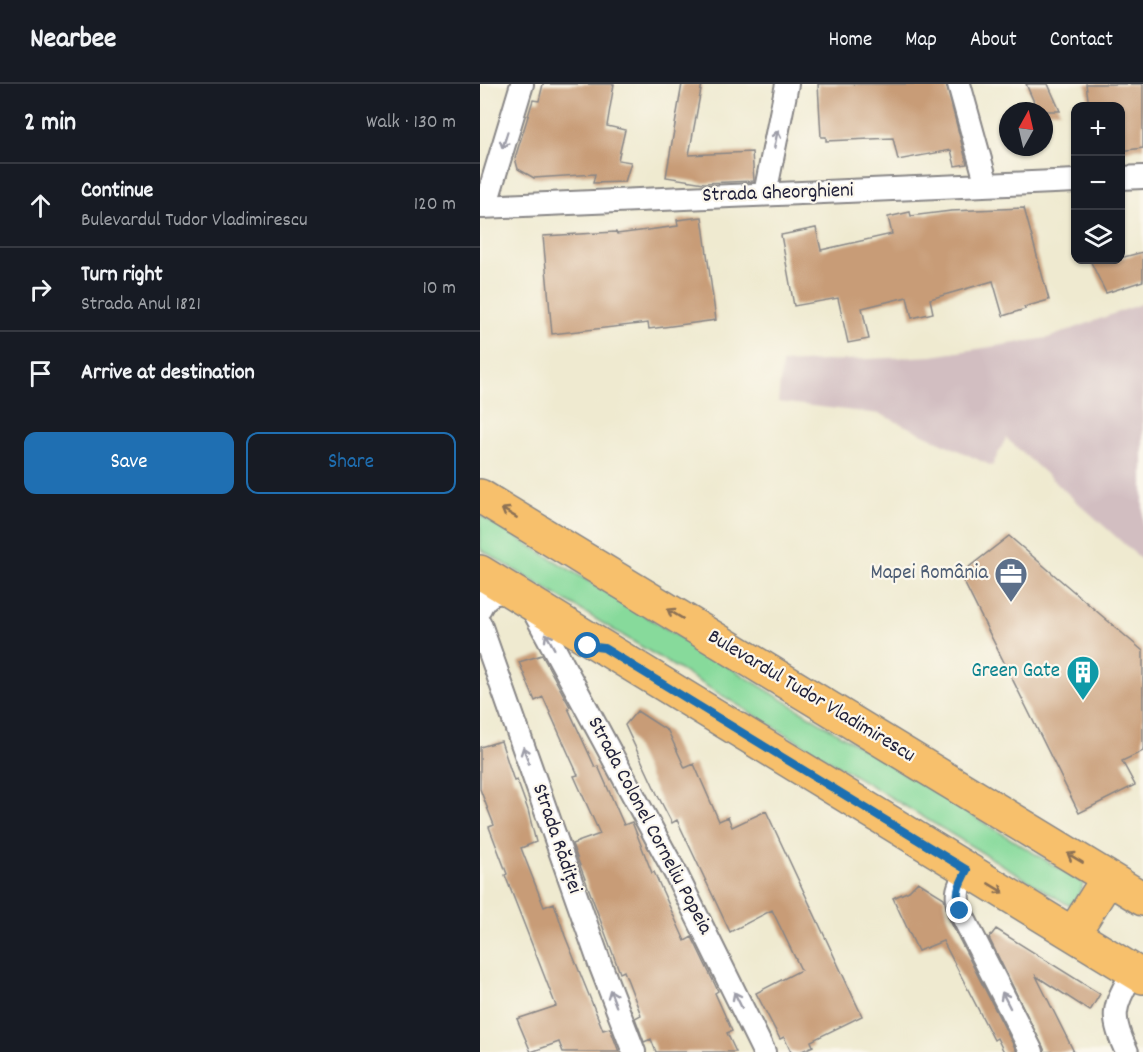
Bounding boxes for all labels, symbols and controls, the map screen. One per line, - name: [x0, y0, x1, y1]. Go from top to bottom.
- text: Nearbee: [30, 21, 116, 61]
- text: Home: [828, 26, 872, 56]
- text: Map: [905, 26, 937, 56]
- text: About: [970, 26, 1017, 56]
- text: Contact: [1050, 26, 1113, 56]
- north arrow: [999, 102, 1053, 156]
- map controls: [1071, 102, 1125, 264]
- button: +: [1071, 102, 1125, 156]
- text: 2 min: [24, 105, 76, 142]
- text: Walk · 130 m: [366, 109, 456, 137]
- one-way arrow: [499, 130, 510, 149]
- one-way arrow: [771, 130, 782, 149]
- button: −: [1071, 156, 1125, 210]
- text: Continue: [81, 176, 153, 207]
- street label: Strada Gheorghieni: [702, 176, 854, 212]
- icon: ahead: [24, 189, 57, 222]
- text: 120 m: [414, 191, 456, 219]
- text: Bulevardul Tudor Vladimirescu: [81, 207, 308, 235]
- button: layers: [1071, 210, 1125, 264]
- text: Turn right: [81, 260, 163, 291]
- icon: right: [24, 273, 57, 306]
- text: 10 m: [422, 275, 456, 303]
- text: Strada Anul 1821: [81, 291, 201, 319]
- icon: arrive: [24, 357, 57, 390]
- text: Arrive at destination: [81, 358, 255, 389]
- button: Save: [24, 432, 234, 494]
- button: Share: [246, 432, 456, 494]
- one-way arrow: [501, 507, 518, 519]
- office icon: Mapei România: [993, 556, 1029, 603]
- place label: Mapei România: [870, 559, 989, 589]
- one-way arrow: [667, 608, 684, 620]
- street label: Bulevardul Tudor Vladimirescu: [701, 623, 921, 771]
- one-way arrow: [544, 632, 555, 650]
- route start: [574, 632, 600, 658]
- building icon: Green Gate: [1065, 654, 1101, 701]
- place label: Green Gate: [971, 657, 1060, 687]
- street label: Strada Colonel Corneliu Popeia: [579, 712, 720, 941]
- one-way arrow: [519, 746, 530, 765]
- street label: Strada Rădiței: [523, 780, 589, 898]
- one-way arrow: [1067, 851, 1084, 863]
- one-way arrow: [987, 882, 1004, 894]
- route end: [946, 897, 972, 923]
- one-way arrow: [607, 989, 618, 1007]
- one-way arrow: [732, 991, 743, 1009]
- one-way arrow: [999, 991, 1011, 1009]

